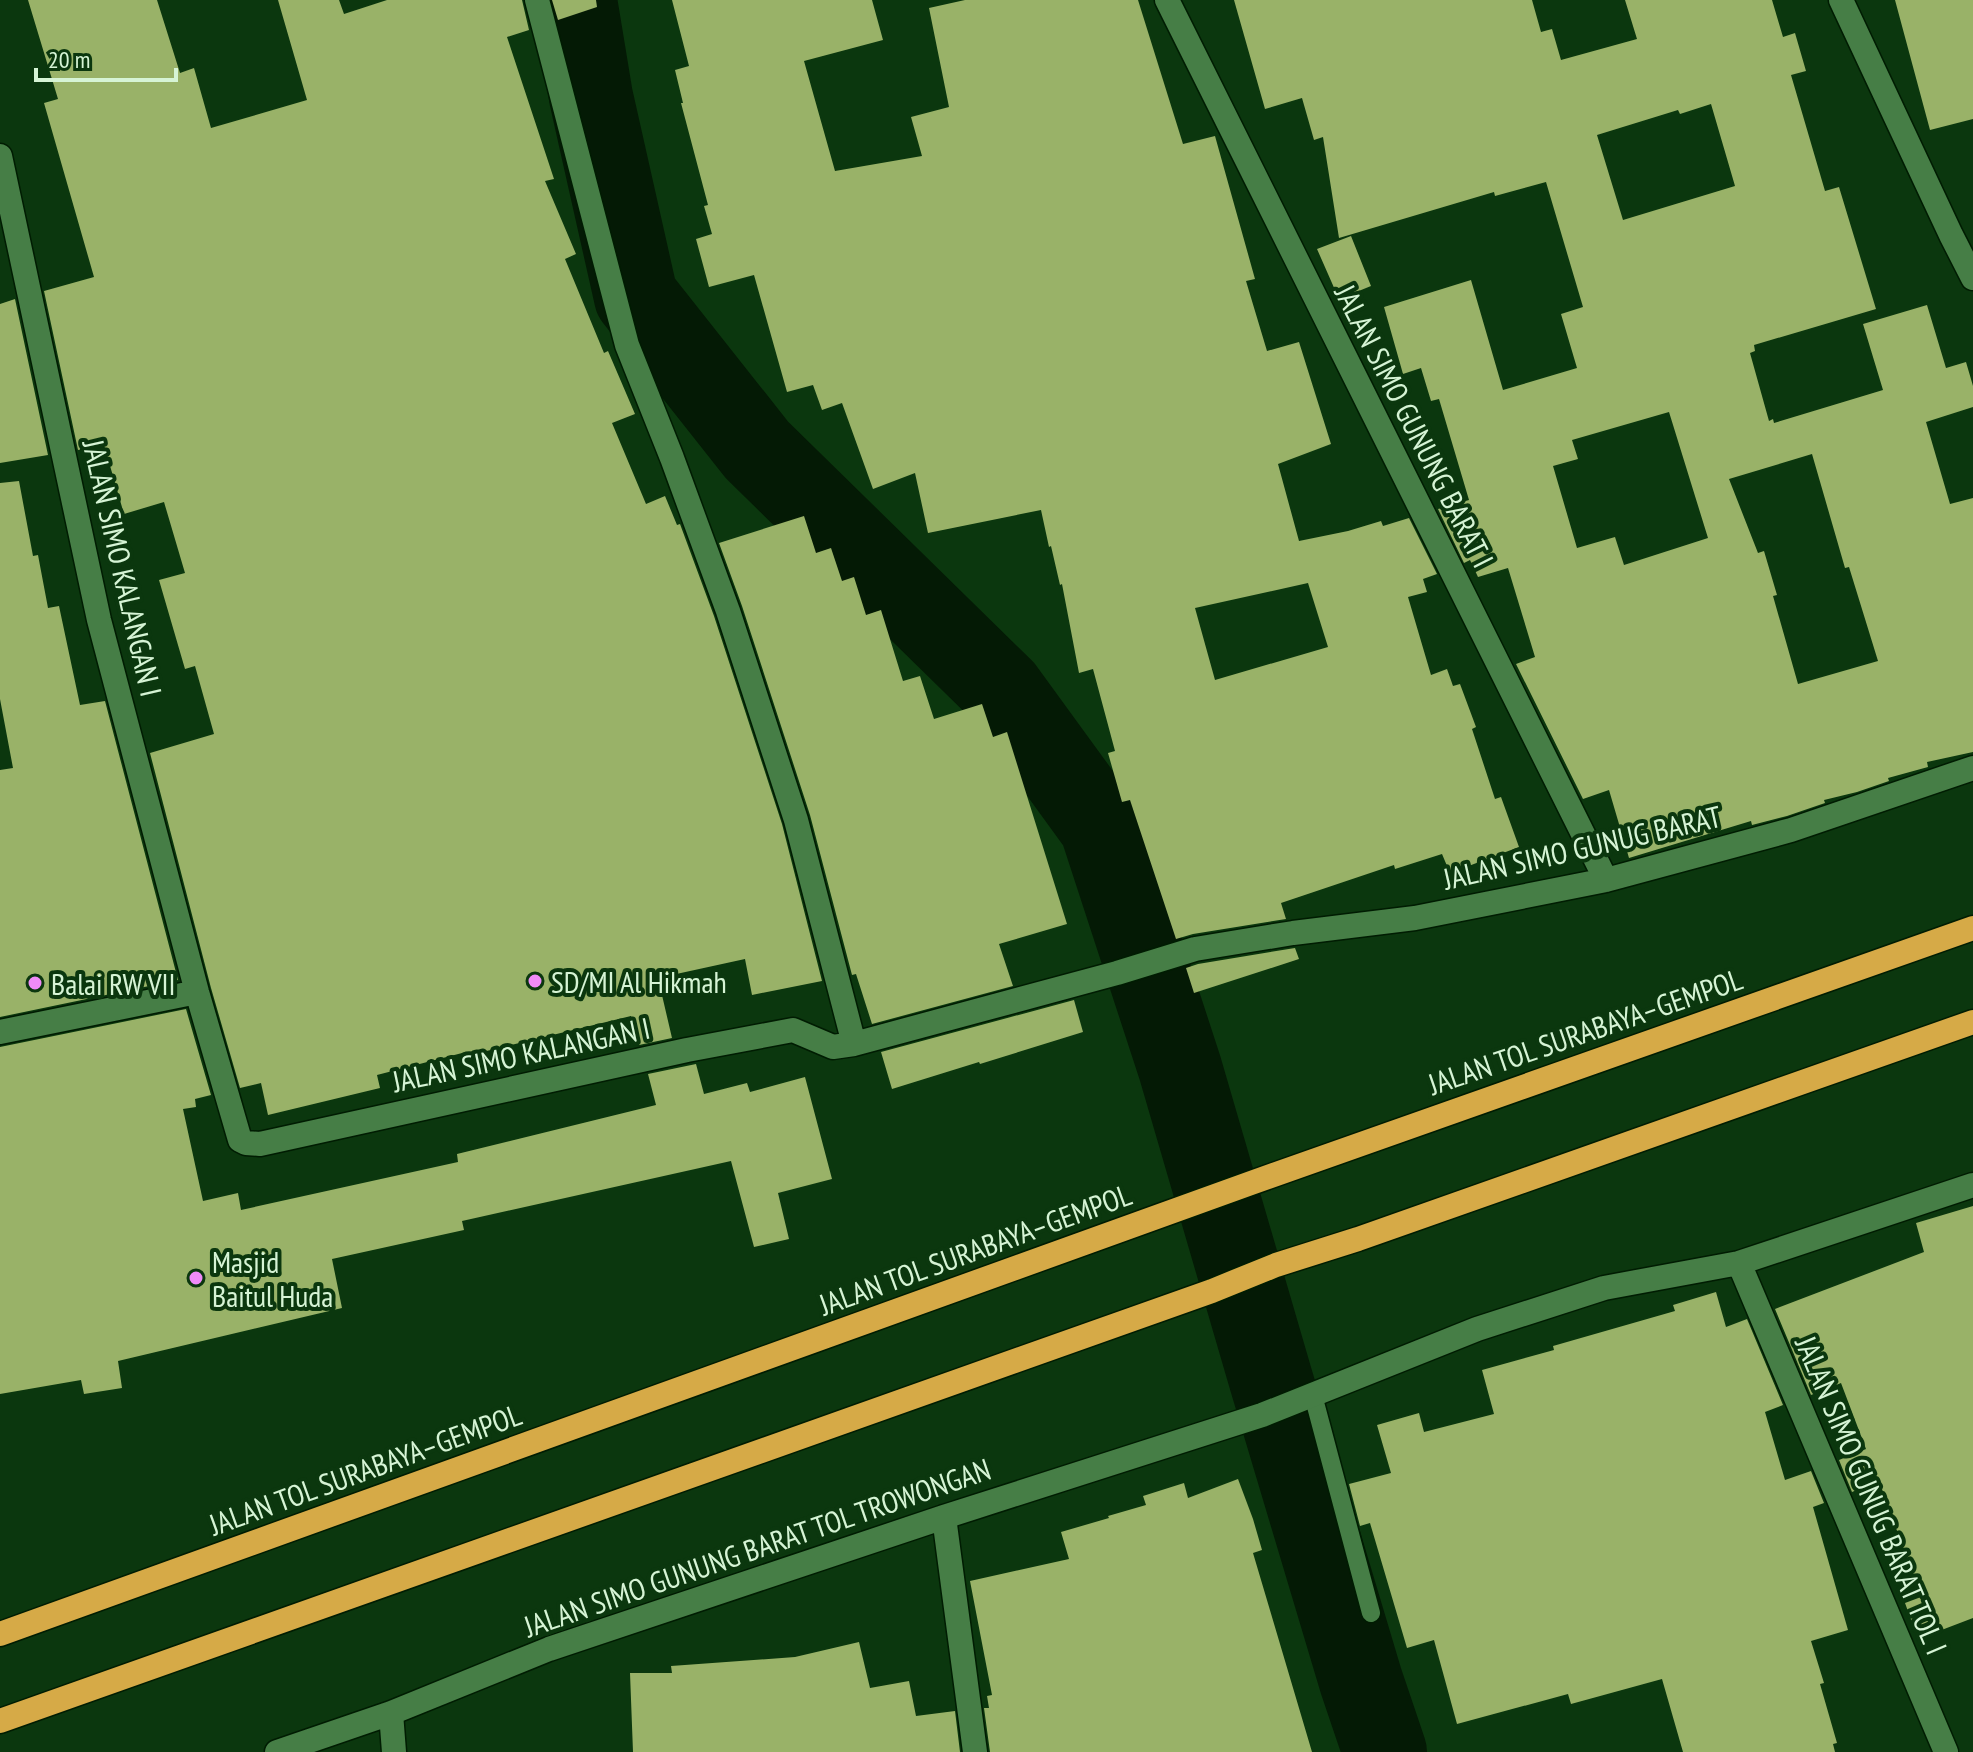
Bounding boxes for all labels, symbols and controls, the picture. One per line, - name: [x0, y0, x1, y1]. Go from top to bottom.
- scale bar: [36, 32, 176, 82]
- text: 20 m: [48, 44, 90, 75]
- street label: JALAN SIMO GUNUNG BARAT I: [1326, 277, 1503, 574]
- street label: JALAN SIMO KALANGAN I: [74, 435, 171, 700]
- street label: JALAN SIMO GUNUG BARAT: [1438, 796, 1725, 898]
- street label: JALAN TOL SURABAYA–GEMPOL: [1422, 959, 1748, 1103]
- place label: SD/MI Al Hikmah: [551, 962, 727, 1001]
- place label: Balai RW VII: [51, 964, 176, 1003]
- marker: SD/MI Al Hikmah: [526, 972, 544, 990]
- marker: Balai RW VII: [26, 974, 44, 992]
- street label: JALAN SIMO KALANGAN I: [388, 1008, 653, 1101]
- street label: JALAN TOL SURABAYA–GEMPOL: [813, 1174, 1137, 1324]
- place label: Masjid Baitul Huda: [212, 1242, 333, 1315]
- marker: Masjid Baitul Huda: [187, 1269, 205, 1287]
- street label: JALAN SIMO GUNUG BARAT TOL I: [1787, 1329, 1957, 1660]
- street label: JALAN TOL SURABAYA–GEMPOL: [203, 1394, 527, 1544]
- street label: JALAN SIMO GUNUNG BARAT TOL TROWONGAN: [518, 1449, 995, 1646]

